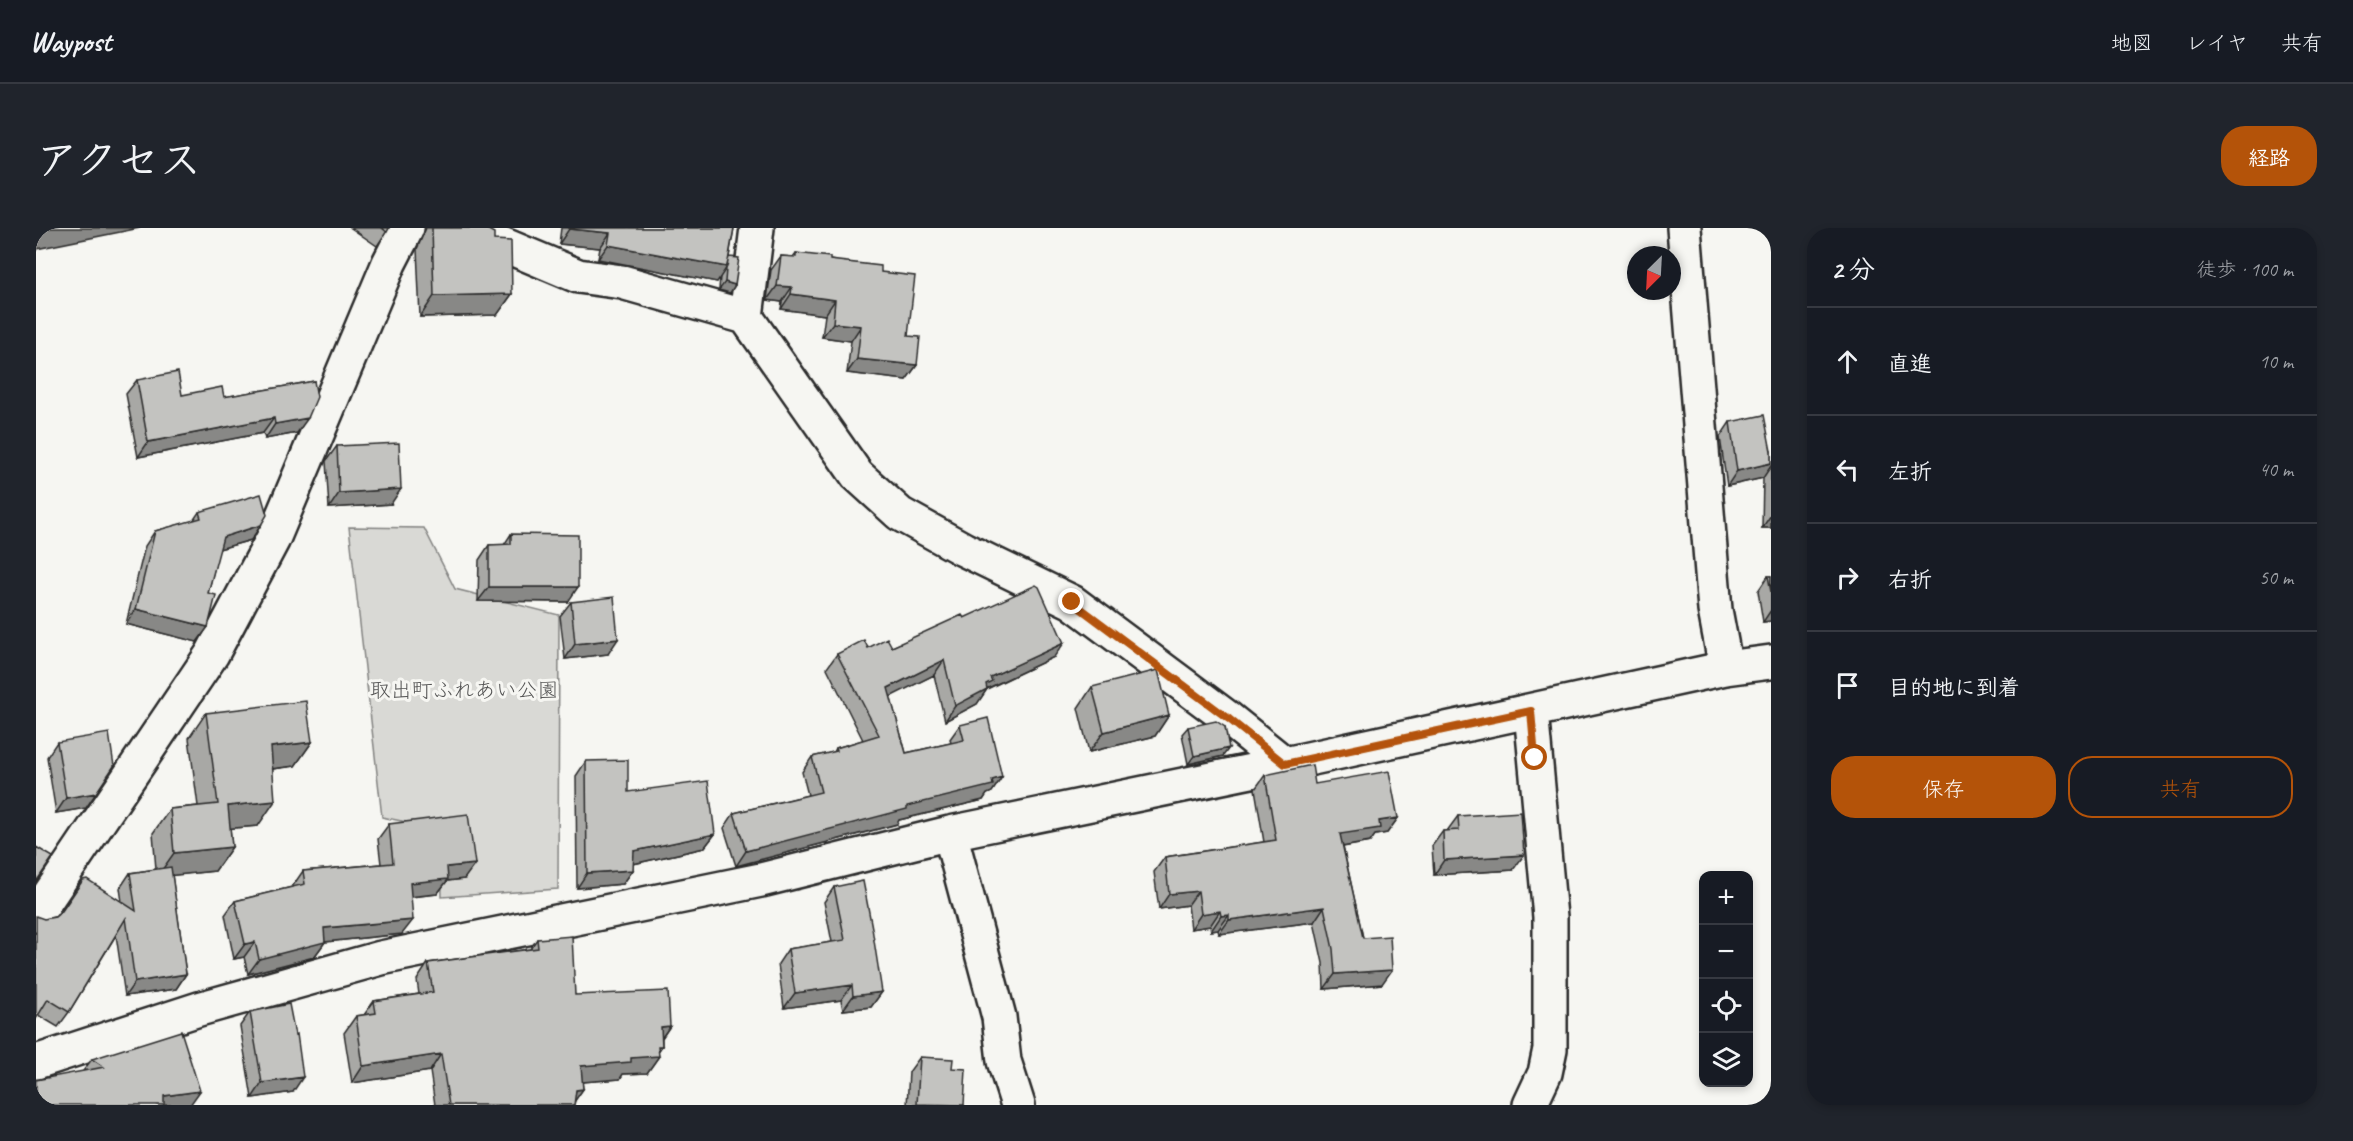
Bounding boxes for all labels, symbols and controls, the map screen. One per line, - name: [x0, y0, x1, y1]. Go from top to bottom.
- text: Waypost: [30, 24, 111, 59]
- text: 地図: [2111, 30, 2153, 56]
- text: レイヤ: [2186, 30, 2248, 56]
- text: 共有: [2281, 30, 2323, 56]
- button: 経路: [2221, 126, 2317, 186]
- text: アクセス: [36, 134, 201, 187]
- north arrow: [1627, 246, 1681, 300]
- text: 2 分: [1831, 253, 1875, 286]
- text: 徒歩 · 100 m: [2197, 257, 2293, 282]
- icon: ahead: [1831, 345, 1864, 378]
- text: 10 m: [2259, 349, 2293, 374]
- text: 直進: [1888, 350, 1932, 378]
- icon: left: [1831, 453, 1864, 486]
- text: 40 m: [2259, 457, 2293, 482]
- text: 左折: [1888, 458, 1932, 486]
- icon: right: [1831, 561, 1864, 594]
- text: 50 m: [2259, 565, 2293, 590]
- text: 右折: [1888, 566, 1932, 594]
- route end: [1058, 588, 1084, 614]
- icon: arrive: [1831, 669, 1864, 702]
- text: 目的地に到着: [1888, 674, 2020, 702]
- park label: 取出町ふれあい公園: [370, 677, 559, 703]
- route start: [1521, 744, 1547, 770]
- button: 保存: [1831, 756, 2056, 818]
- button: 共有: [2068, 756, 2293, 818]
- map controls: [1699, 871, 1753, 1087]
- button: +: [1699, 871, 1753, 925]
- button: −: [1699, 925, 1753, 979]
- button: locate: [1699, 979, 1753, 1033]
- button: layers: [1699, 1033, 1753, 1087]

